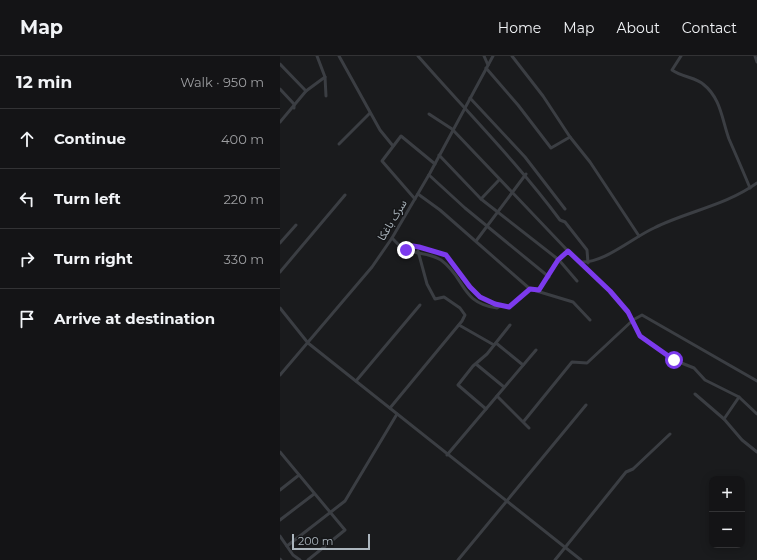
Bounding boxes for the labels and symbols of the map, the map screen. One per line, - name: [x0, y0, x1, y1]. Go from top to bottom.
- street label: سرک باغکا: [374, 197, 410, 243]
- route end: [397, 241, 415, 259]
- route start: [665, 351, 683, 369]
- scale bar: [292, 532, 370, 551]

